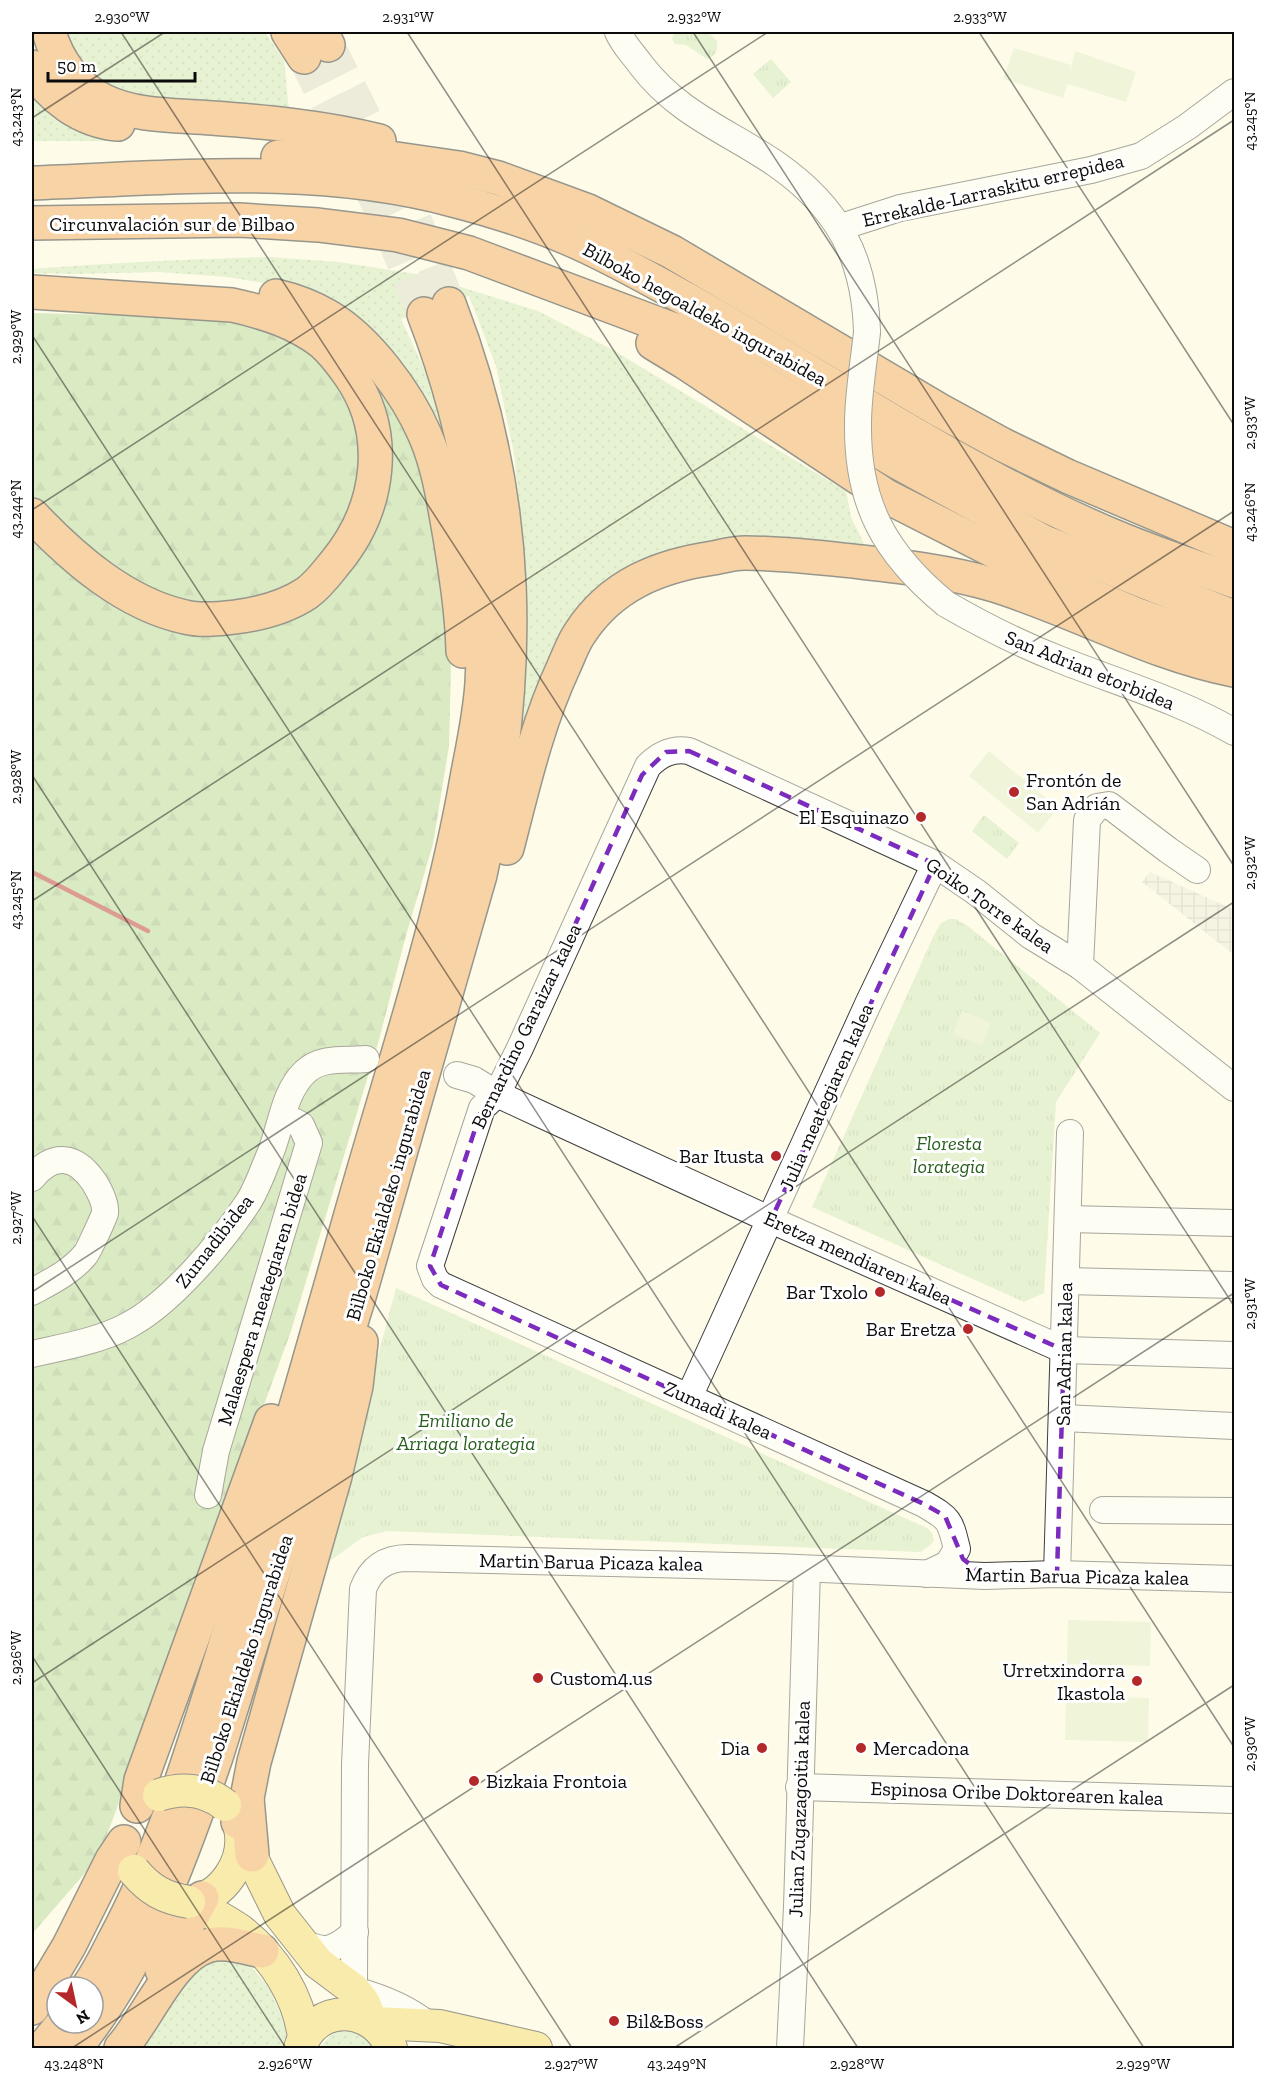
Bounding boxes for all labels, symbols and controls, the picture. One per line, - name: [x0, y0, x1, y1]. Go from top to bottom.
- text: 2.930°W: [95, 8, 149, 26]
- text: 2.931°W: [382, 8, 434, 26]
- text: 2.932°W: [667, 8, 721, 26]
- text: 2.933°W: [953, 8, 1007, 26]
- scale bar: [48, 45, 195, 83]
- text: 50 m: [57, 55, 97, 77]
- text: 43.243°N: [7, 88, 25, 146]
- text: 43.245°N: [1241, 91, 1259, 151]
- street label: Errekalde-Larraskitu errepidea: [860, 148, 1126, 232]
- street label: Circunvalación sur de Bilbao: [49, 212, 295, 236]
- street label: Bilboko hegoaldeko ingurabidea: [579, 237, 831, 391]
- text: 2.929°W: [7, 310, 25, 364]
- text: 2.933°W: [1241, 396, 1259, 450]
- text: 43.244°N: [7, 479, 25, 539]
- text: 43.246°N: [1241, 482, 1259, 542]
- street label: San Adrian etorbidea: [1002, 625, 1179, 715]
- text: 2.928°W: [7, 750, 25, 804]
- place label: Frontón de San Adrián: [1026, 768, 1121, 815]
- marker: Frontón de San Adrián: [1007, 785, 1021, 799]
- place label: El Esquinazo: [799, 805, 909, 829]
- marker: El Esquinazo: [914, 810, 928, 824]
- text: 2.932°W: [1241, 836, 1259, 890]
- street label: Goiko Torre kalea: [921, 852, 1059, 958]
- text: 43.245°N: [7, 870, 25, 930]
- street label: Bernardino Garaizar kalea: [466, 919, 586, 1133]
- street label: Julia meategiaren kalea: [774, 999, 878, 1194]
- street label: Bilboko Ekialdeko ingurabidea: [341, 1066, 436, 1323]
- park label: Floresta lorategia: [913, 1131, 985, 1178]
- place label: Bar Itusta: [679, 1144, 764, 1168]
- marker: Bar Itusta: [769, 1149, 783, 1163]
- street label: Malaespera meategiaren bidea: [212, 1170, 312, 1428]
- street label: Zumadibidea: [170, 1189, 258, 1293]
- text: 2.927°W: [7, 1191, 25, 1245]
- street label: Eretza mendiaren kalea: [760, 1206, 956, 1310]
- text: 2.931°W: [1241, 1278, 1259, 1330]
- place label: Bar Txolo: [786, 1280, 868, 1304]
- street label: San Adrian kalea: [1051, 1282, 1077, 1426]
- marker: Bar Txolo: [873, 1285, 887, 1299]
- place label: Bar Eretza: [866, 1317, 956, 1341]
- marker: Bar Eretza: [961, 1322, 975, 1336]
- street label: Zumadi kalea: [661, 1376, 776, 1444]
- park label: Emiliano de Arriaga lorategia: [396, 1408, 535, 1455]
- street label: Bilboko Ekialdeko ingurabidea: [194, 1531, 298, 1787]
- street label: Martin Barua Picaza kalea: [479, 1548, 704, 1576]
- street label: Martin Barua Picaza kalea: [965, 1562, 1190, 1590]
- text: 2.926°W: [7, 1631, 25, 1685]
- place label: Urretxindorra Ikastola: [1002, 1658, 1125, 1705]
- place label: Custom4.us: [550, 1666, 652, 1690]
- marker: Custom4.us: [531, 1671, 545, 1685]
- marker: Urretxindorra Ikastola: [1130, 1674, 1144, 1688]
- street label: Julian Zugazagoitia kalea: [783, 1700, 815, 1918]
- text: 2.930°W: [1241, 1717, 1259, 1771]
- place label: Dia: [721, 1736, 750, 1760]
- place label: Mercadona: [873, 1736, 970, 1760]
- marker: Dia: [755, 1741, 769, 1755]
- marker: Mercadona: [854, 1741, 868, 1755]
- place label: Bizkaia Frontoia: [486, 1769, 627, 1793]
- marker: Bizkaia Frontoia: [467, 1774, 481, 1788]
- street label: Espinosa Oribe Doktorearen kalea: [870, 1776, 1164, 1810]
- north arrow: [45, 1975, 105, 2035]
- text: N: [73, 2006, 93, 2028]
- place label: Bil&Boss: [626, 2009, 703, 2033]
- marker: Bil&Boss: [607, 2014, 621, 2028]
- text: 43.248°N: [44, 2055, 104, 2073]
- text: 2.926°W: [258, 2055, 312, 2073]
- text: 2.927°W: [544, 2055, 598, 2073]
- text: 43.249°N: [647, 2055, 707, 2073]
- text: 2.928°W: [830, 2055, 884, 2073]
- text: 2.929°W: [1116, 2055, 1170, 2073]

